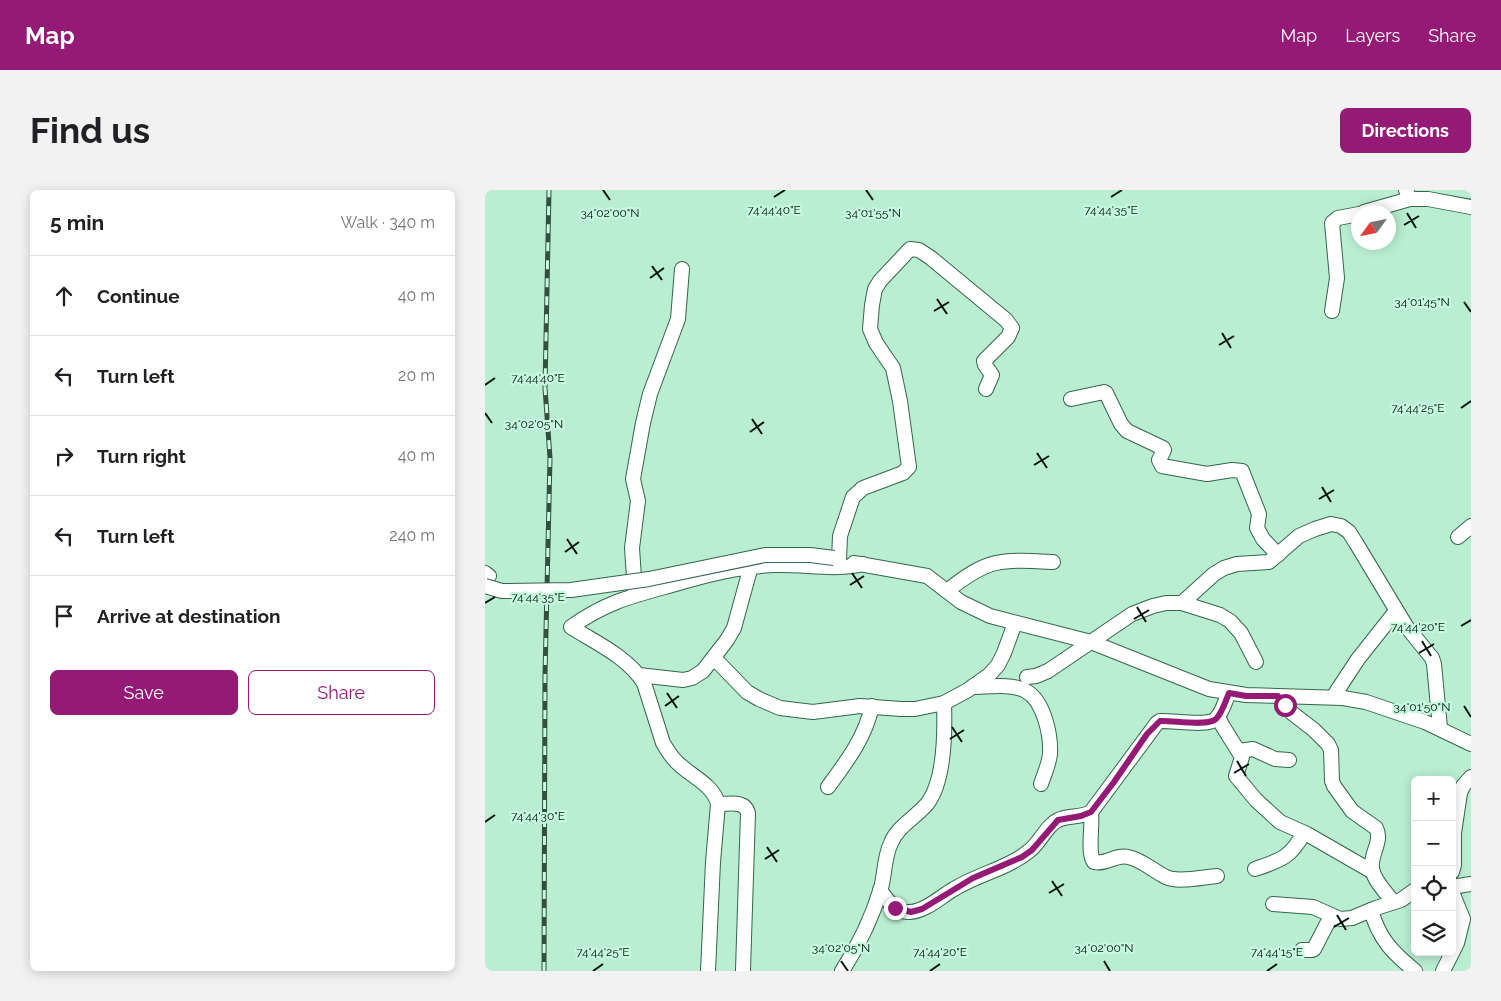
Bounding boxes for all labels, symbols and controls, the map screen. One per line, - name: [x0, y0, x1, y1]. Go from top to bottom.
- text: Map: [25, 21, 75, 50]
- text: Map: [1281, 25, 1317, 46]
- text: Layers: [1345, 25, 1400, 46]
- text: Share: [1428, 25, 1476, 46]
- button: Directions: [1340, 108, 1471, 153]
- text: Find us: [30, 110, 150, 151]
- text: 74°44'40"E: [747, 203, 801, 217]
- text: 74°44'35"E: [1084, 203, 1138, 217]
- north arrow: [1351, 205, 1396, 250]
- text: 34°02'00"N: [580, 206, 640, 220]
- text: 34°01'55"N: [845, 206, 901, 220]
- text: 5 min: [50, 210, 104, 235]
- text: Walk · 340 m: [341, 213, 435, 232]
- icon: ahead: [50, 282, 78, 310]
- text: Continue: [97, 285, 180, 307]
- text: 40 m: [398, 286, 435, 305]
- text: 34°01'45"N: [1394, 295, 1450, 309]
- icon: left: [50, 362, 78, 390]
- text: Turn left: [97, 365, 174, 387]
- text: 20 m: [398, 366, 435, 385]
- text: 74°44'40"E: [511, 371, 565, 385]
- text: 74°44'25"E: [1391, 401, 1445, 415]
- text: 34°02'05"N: [505, 417, 563, 431]
- icon: right: [50, 442, 78, 470]
- text: Turn right: [97, 445, 186, 467]
- text: 40 m: [398, 446, 435, 465]
- icon: left: [50, 522, 78, 550]
- text: Turn left: [97, 525, 174, 547]
- text: 240 m: [389, 526, 435, 545]
- text: 74°44'35"E: [511, 590, 565, 604]
- icon: arrive: [50, 602, 78, 630]
- text: Arrive at destination: [97, 605, 281, 627]
- text: 74°44'20"E: [1391, 620, 1445, 634]
- button: Save: [50, 670, 238, 715]
- button: Share: [248, 670, 435, 715]
- route start: [1274, 694, 1297, 717]
- text: 34°01'50"N: [1394, 700, 1450, 714]
- map controls: [1411, 776, 1456, 956]
- button: +: [1411, 776, 1456, 821]
- text: 74°44'30"E: [511, 809, 565, 823]
- button: −: [1411, 821, 1456, 866]
- button: locate: [1411, 866, 1456, 911]
- route end: [884, 897, 907, 920]
- button: layers: [1411, 911, 1456, 956]
- text: 34°02'05"N: [812, 941, 870, 955]
- text: 34°02'00"N: [1074, 941, 1134, 955]
- text: 74°44'25"E: [576, 945, 630, 959]
- text: 74°44'20"E: [913, 945, 967, 959]
- text: 74°44'15"E: [1251, 945, 1303, 959]

